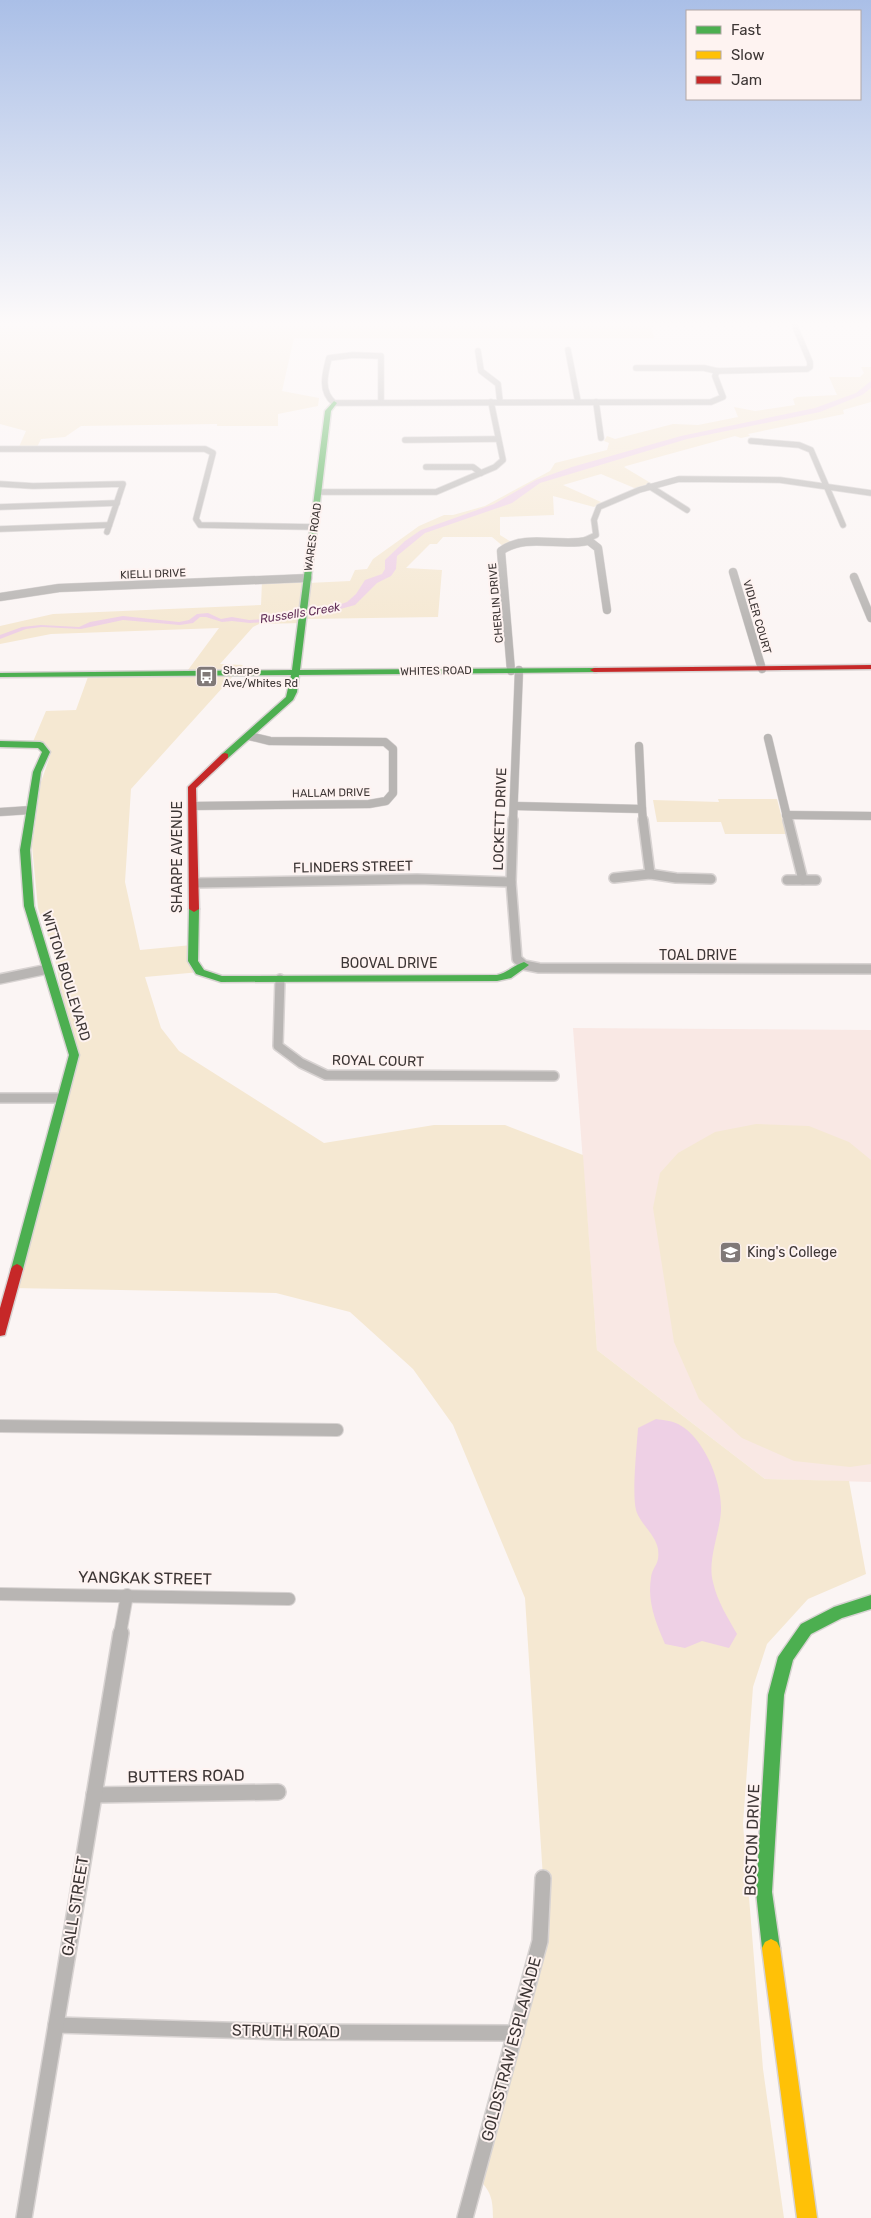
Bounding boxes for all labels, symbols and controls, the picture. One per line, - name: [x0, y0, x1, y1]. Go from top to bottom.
- legend: [686, 10, 861, 100]
- text: Fast: [731, 21, 761, 39]
- text: Slow: [731, 46, 764, 64]
- text: Jam: [731, 71, 762, 89]
- street label: WARES ROAD: [302, 502, 324, 572]
- street label: CHERLIN DRIVE: [486, 562, 506, 644]
- street label: KIELLI DRIVE: [120, 566, 187, 582]
- street label: VIDLER COURT: [740, 578, 774, 656]
- water label: Russells Creek: [259, 600, 342, 626]
- bus stop icon: Sharpe Ave/Whites Rd: [195, 664, 219, 688]
- place label: Sharpe Ave/Whites Rd: [223, 664, 298, 690]
- street label: WHITES ROAD: [400, 664, 472, 678]
- street label: LOCKETT DRIVE: [490, 767, 510, 871]
- street label: HALLAM DRIVE: [292, 786, 370, 800]
- street label: SHARPE AVENUE: [169, 801, 186, 913]
- street label: FLINDERS STREET: [293, 857, 413, 877]
- street label: WITTON BOULEVARD: [38, 909, 94, 1043]
- street label: TOAL DRIVE: [659, 947, 737, 964]
- street label: BOOVAL DRIVE: [340, 955, 438, 972]
- street label: ROYAL COURT: [332, 1052, 424, 1070]
- school or university icon: King's College: [719, 1240, 743, 1264]
- place label: King's College: [747, 1244, 837, 1261]
- street label: YANGKAK STREET: [78, 1567, 212, 1589]
- street label: BUTTERS ROAD: [127, 1765, 245, 1787]
- street label: BOSTON DRIVE: [741, 1784, 763, 1896]
- street label: GALL STREET: [58, 1855, 92, 1957]
- street label: GOLDSTRAW ESPLANADE: [477, 1955, 545, 2143]
- street label: STRUTH ROAD: [232, 2021, 340, 2041]

